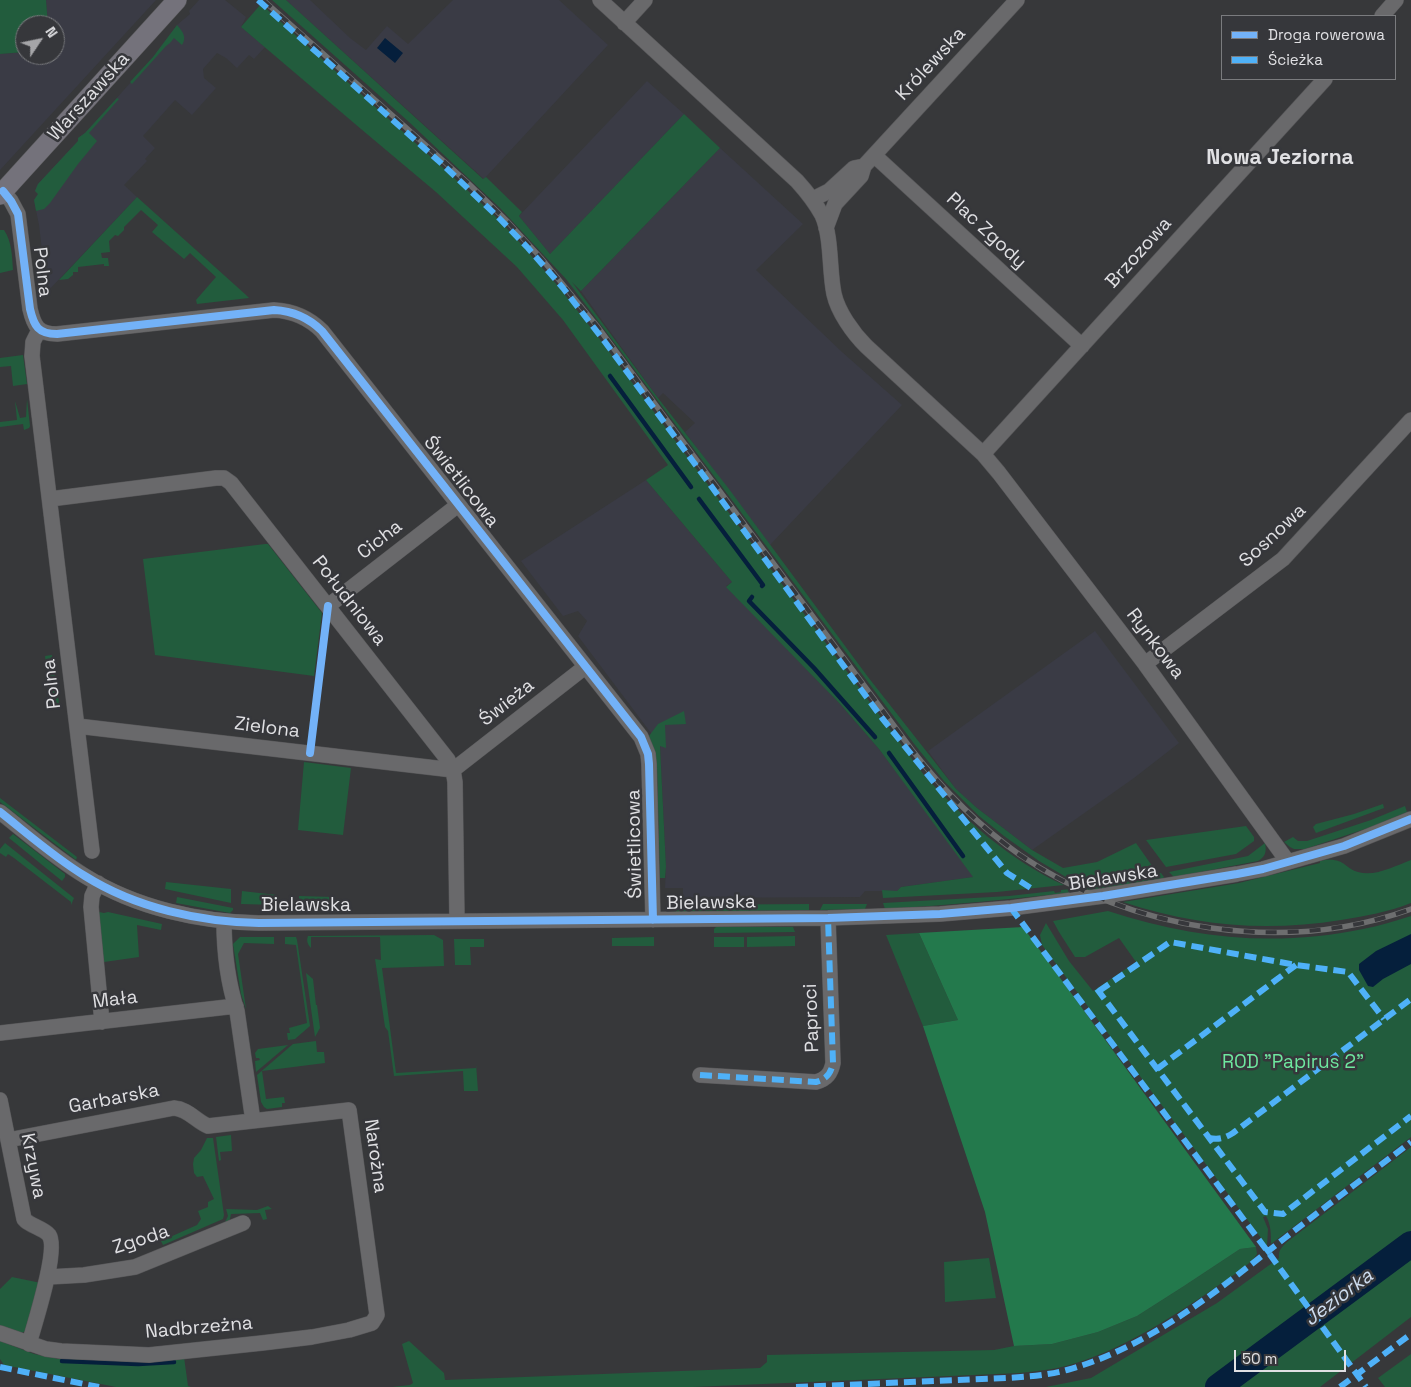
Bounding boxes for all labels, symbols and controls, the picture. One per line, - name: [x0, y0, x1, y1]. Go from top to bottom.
- north arrow: [15, 15, 65, 65]
- legend: [1221, 15, 1396, 80]
- text: N: [42, 23, 62, 41]
- street label: Królewska: [891, 23, 971, 105]
- text: Droga rowerowa: [1268, 25, 1385, 44]
- street label: Warszawska: [43, 48, 135, 146]
- text: Ścieżka: [1268, 50, 1323, 69]
- district label: Nowa Jeziorna: [1206, 145, 1354, 171]
- street label: Plac Zgody: [941, 188, 1031, 274]
- street label: Brzozowa: [1101, 213, 1177, 293]
- street label: Polna: [28, 246, 56, 298]
- street label: Świetlicowa: [418, 432, 504, 532]
- street label: Sosnowa: [1235, 500, 1311, 572]
- street label: Cicha: [353, 515, 407, 565]
- street label: Południowa: [307, 552, 391, 650]
- street label: Rynkowa: [1121, 604, 1189, 684]
- street label: Polna: [38, 658, 66, 710]
- street label: Świeża: [475, 675, 539, 731]
- street label: Zielona: [233, 713, 301, 743]
- street label: Świetlicowa: [623, 789, 647, 899]
- street label: Bielawska: [1067, 860, 1159, 896]
- street label: Bielawska: [666, 891, 756, 915]
- street label: Bielawska: [261, 895, 351, 917]
- street label: Paproci: [799, 983, 825, 1053]
- street label: Mała: [91, 986, 139, 1014]
- park label: ROD "Papirus 2": [1222, 1052, 1364, 1074]
- street label: Garbarska: [67, 1079, 161, 1119]
- street label: Narożna: [359, 1118, 391, 1194]
- street label: Krzywa: [15, 1131, 51, 1201]
- street label: Zgoda: [110, 1220, 172, 1260]
- water label: Jeziorka: [1300, 1264, 1378, 1332]
- street label: Nadbrzeżna: [144, 1312, 254, 1344]
- scale bar: [1236, 1340, 1348, 1372]
- text: 50 m: [1242, 1349, 1277, 1368]

